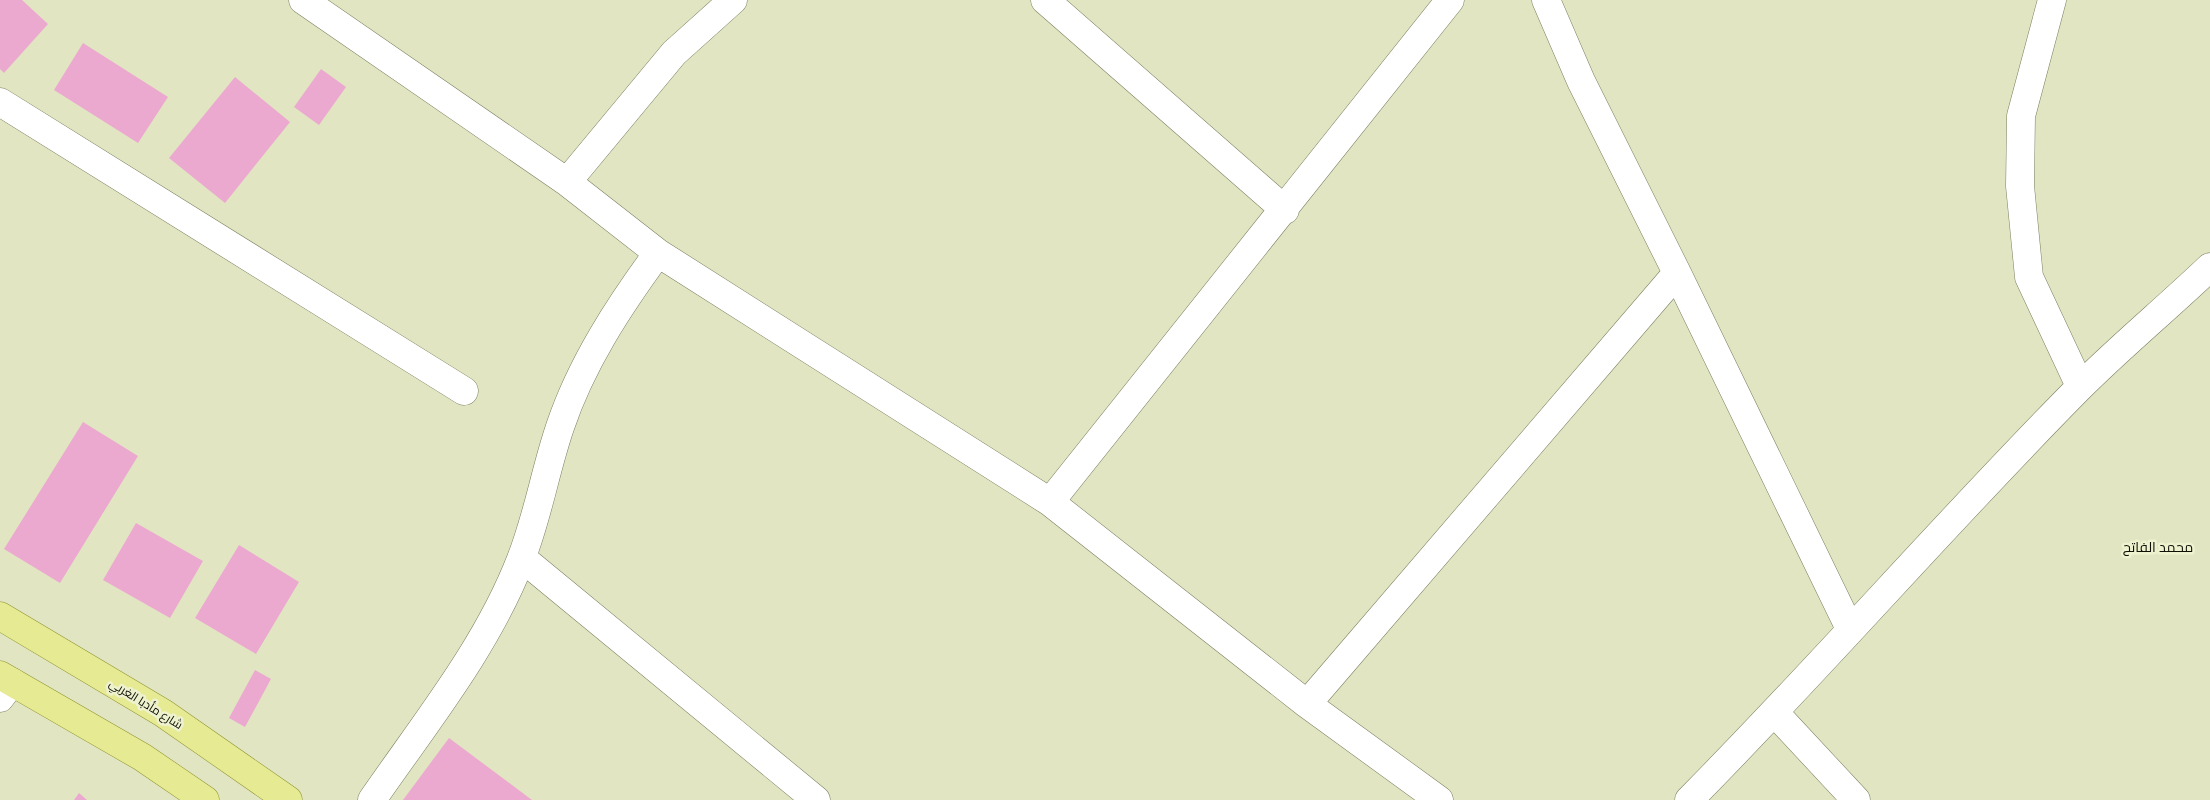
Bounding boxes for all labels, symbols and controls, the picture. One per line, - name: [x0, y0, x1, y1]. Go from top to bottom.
- district label: محمد الفاتح: [2123, 539, 2193, 556]
- street label: شارع مأدبا الغربي: [105, 675, 186, 735]

